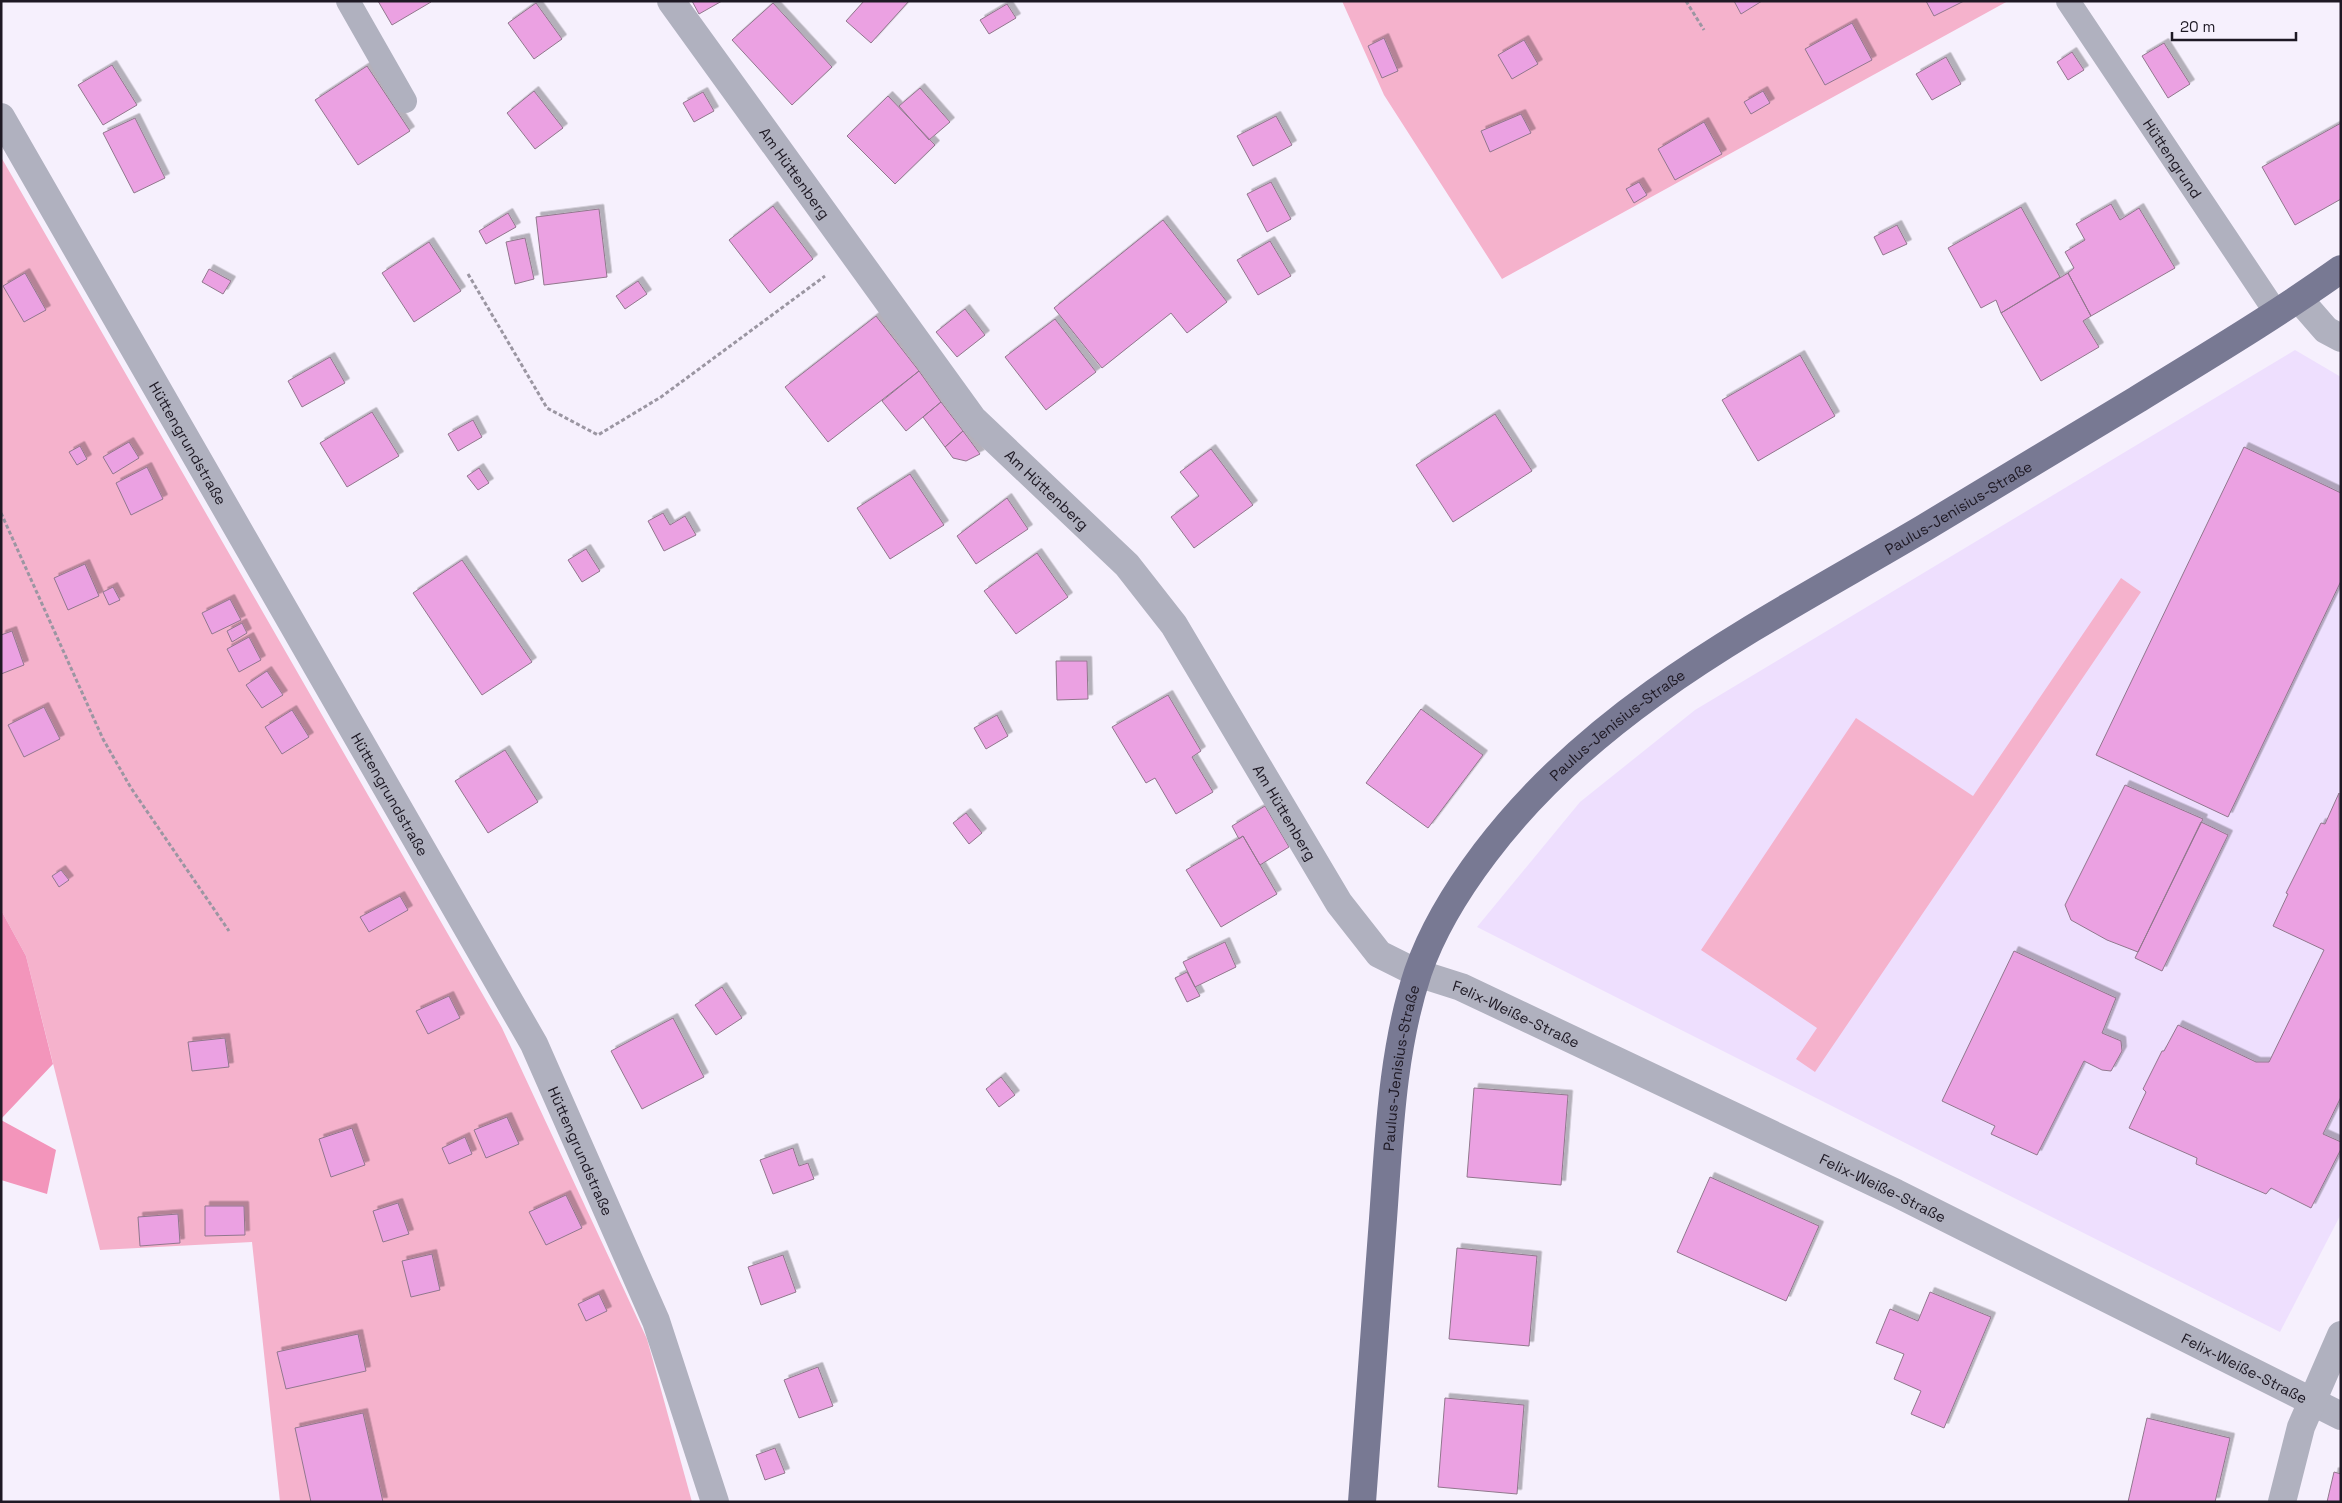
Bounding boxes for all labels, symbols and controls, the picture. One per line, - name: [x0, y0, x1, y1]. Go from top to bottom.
- scale bar: [2172, 10, 2296, 42]
- text: 20 m: [2180, 17, 2215, 36]
- street label: Hüttengrund: [2139, 115, 2206, 202]
- street label: Am Hüttenberg: [756, 123, 835, 222]
- street label: Hüttengrundstraße: [145, 378, 231, 508]
- street label: Am Hüttenberg: [1001, 445, 1093, 534]
- street label: Paulus-Jenisius-Straße: [1881, 456, 2035, 559]
- street label: Paulus-Jenisius-Straße: [1545, 665, 1688, 784]
- street label: Hüttengrundstraße: [347, 729, 433, 859]
- street label: Am Hüttenberg: [1249, 761, 1321, 864]
- street label: Felix-Weiße-Straße: [1450, 976, 1583, 1051]
- street label: Paulus-Jenisius-Straße: [1378, 982, 1423, 1152]
- street label: Hüttengrundstraße: [544, 1083, 618, 1218]
- street label: Felix-Weiße-Straße: [1817, 1149, 1950, 1226]
- street label: Felix-Weiße-Straße: [2178, 1328, 2311, 1407]

